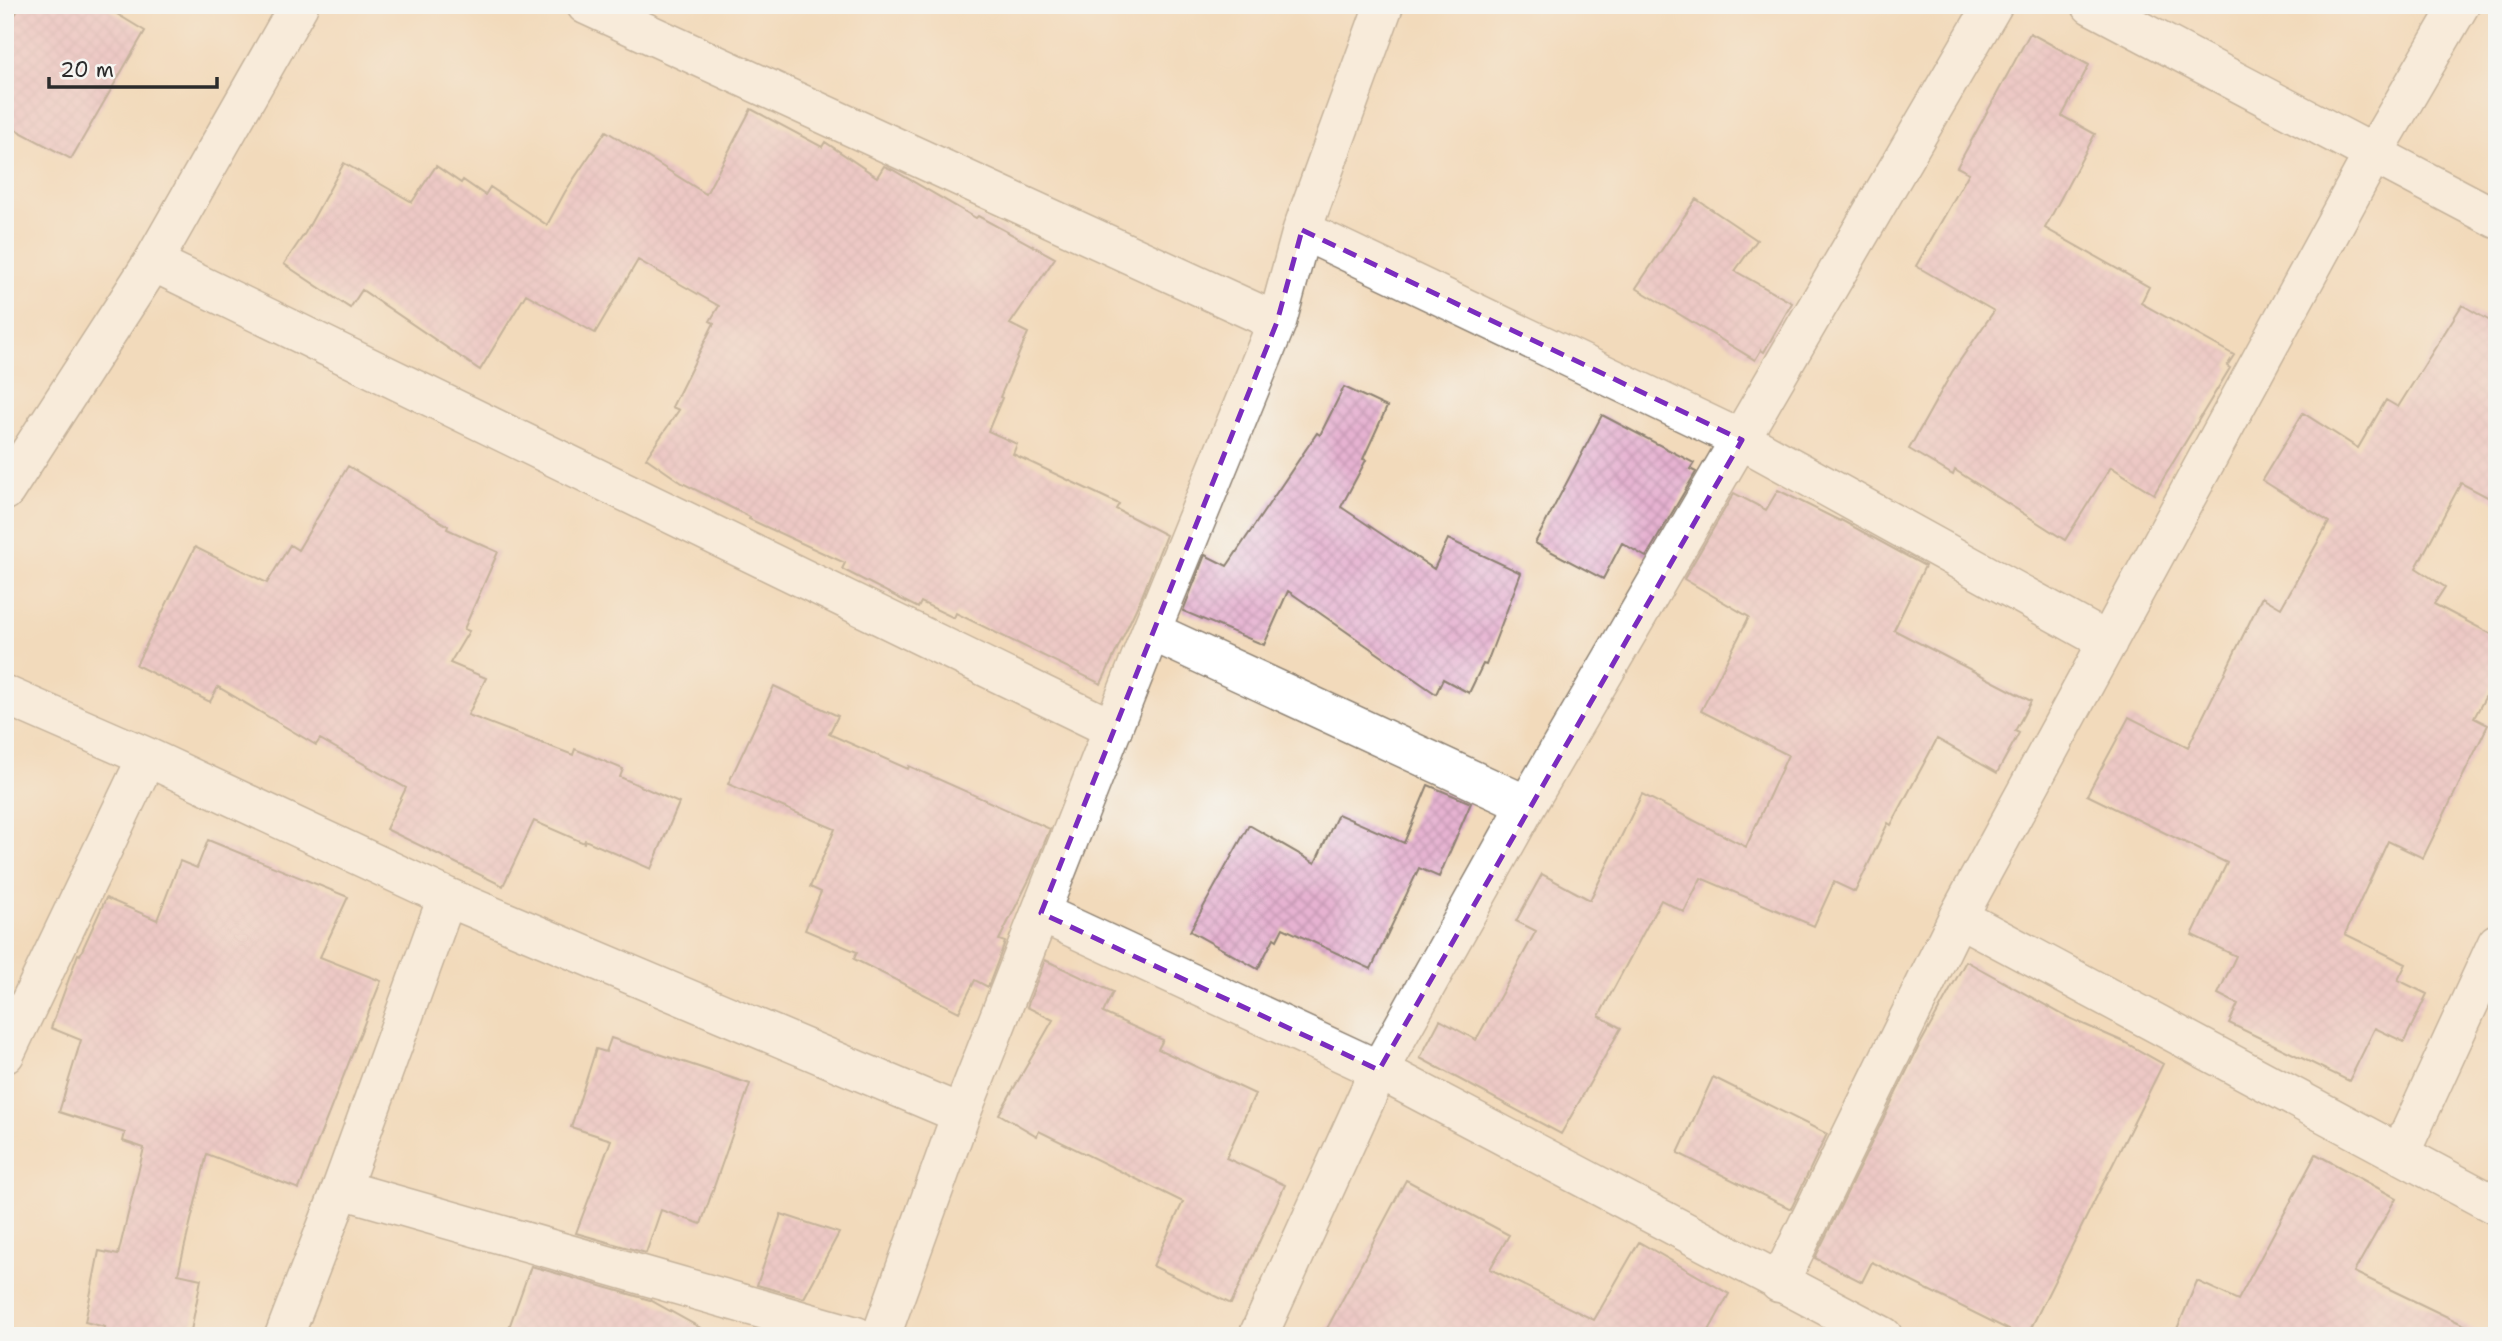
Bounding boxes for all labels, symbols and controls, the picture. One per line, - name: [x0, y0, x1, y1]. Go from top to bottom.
- scale bar: [49, 46, 217, 90]
- text: 20 m: [60, 56, 114, 84]

